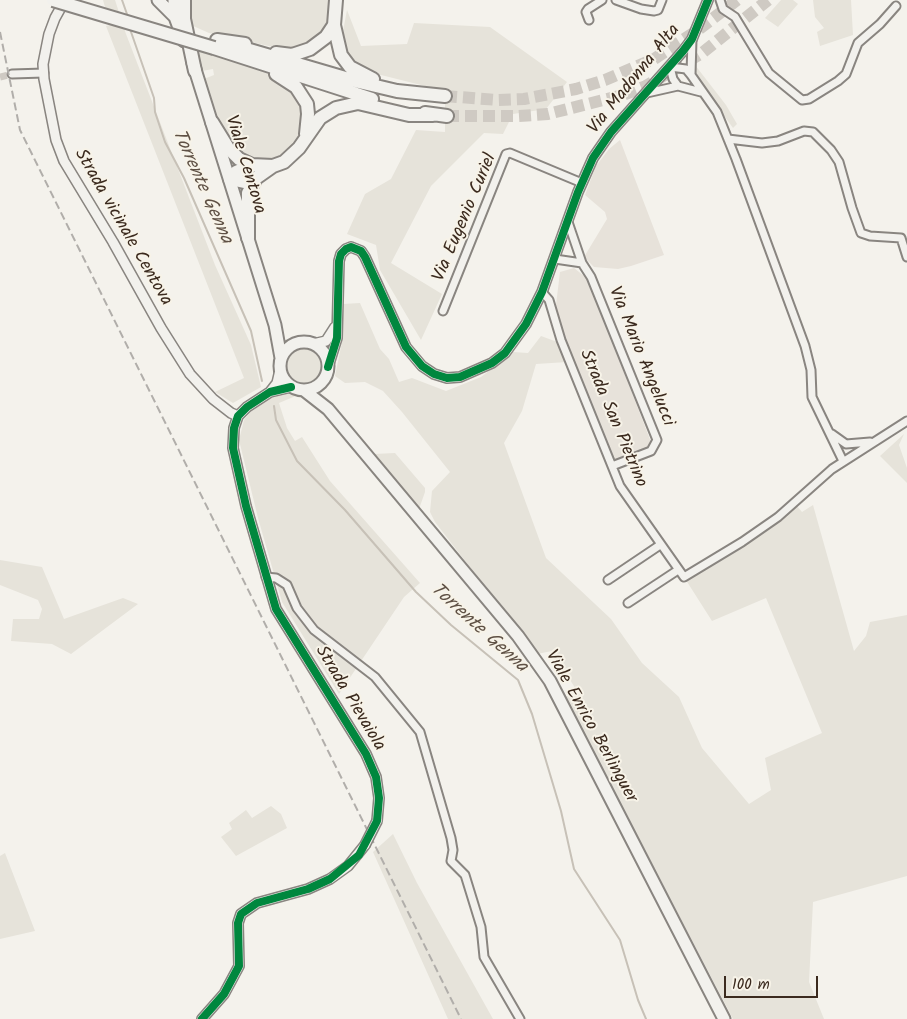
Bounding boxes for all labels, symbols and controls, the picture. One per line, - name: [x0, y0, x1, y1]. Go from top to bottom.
- street label: Via Madonna Alta: [584, 21, 686, 139]
- street label: Viale Centova: [219, 113, 269, 217]
- water label: Torrente Genna: [166, 126, 236, 248]
- street label: Strada vicinale Centova: [68, 146, 176, 310]
- street label: Via Eugenio Curiel: [429, 151, 503, 285]
- street label: Via Mario Angelucci: [602, 284, 678, 430]
- street label: Strada San Pietrino: [573, 347, 651, 491]
- water label: Torrente Genna: [425, 579, 531, 679]
- street label: Strada Pievaiola: [309, 642, 389, 756]
- street label: Viale Enrico Berlinguer: [539, 647, 641, 807]
- scale bar: [727, 966, 821, 998]
- text: 100 m: [732, 973, 770, 997]

